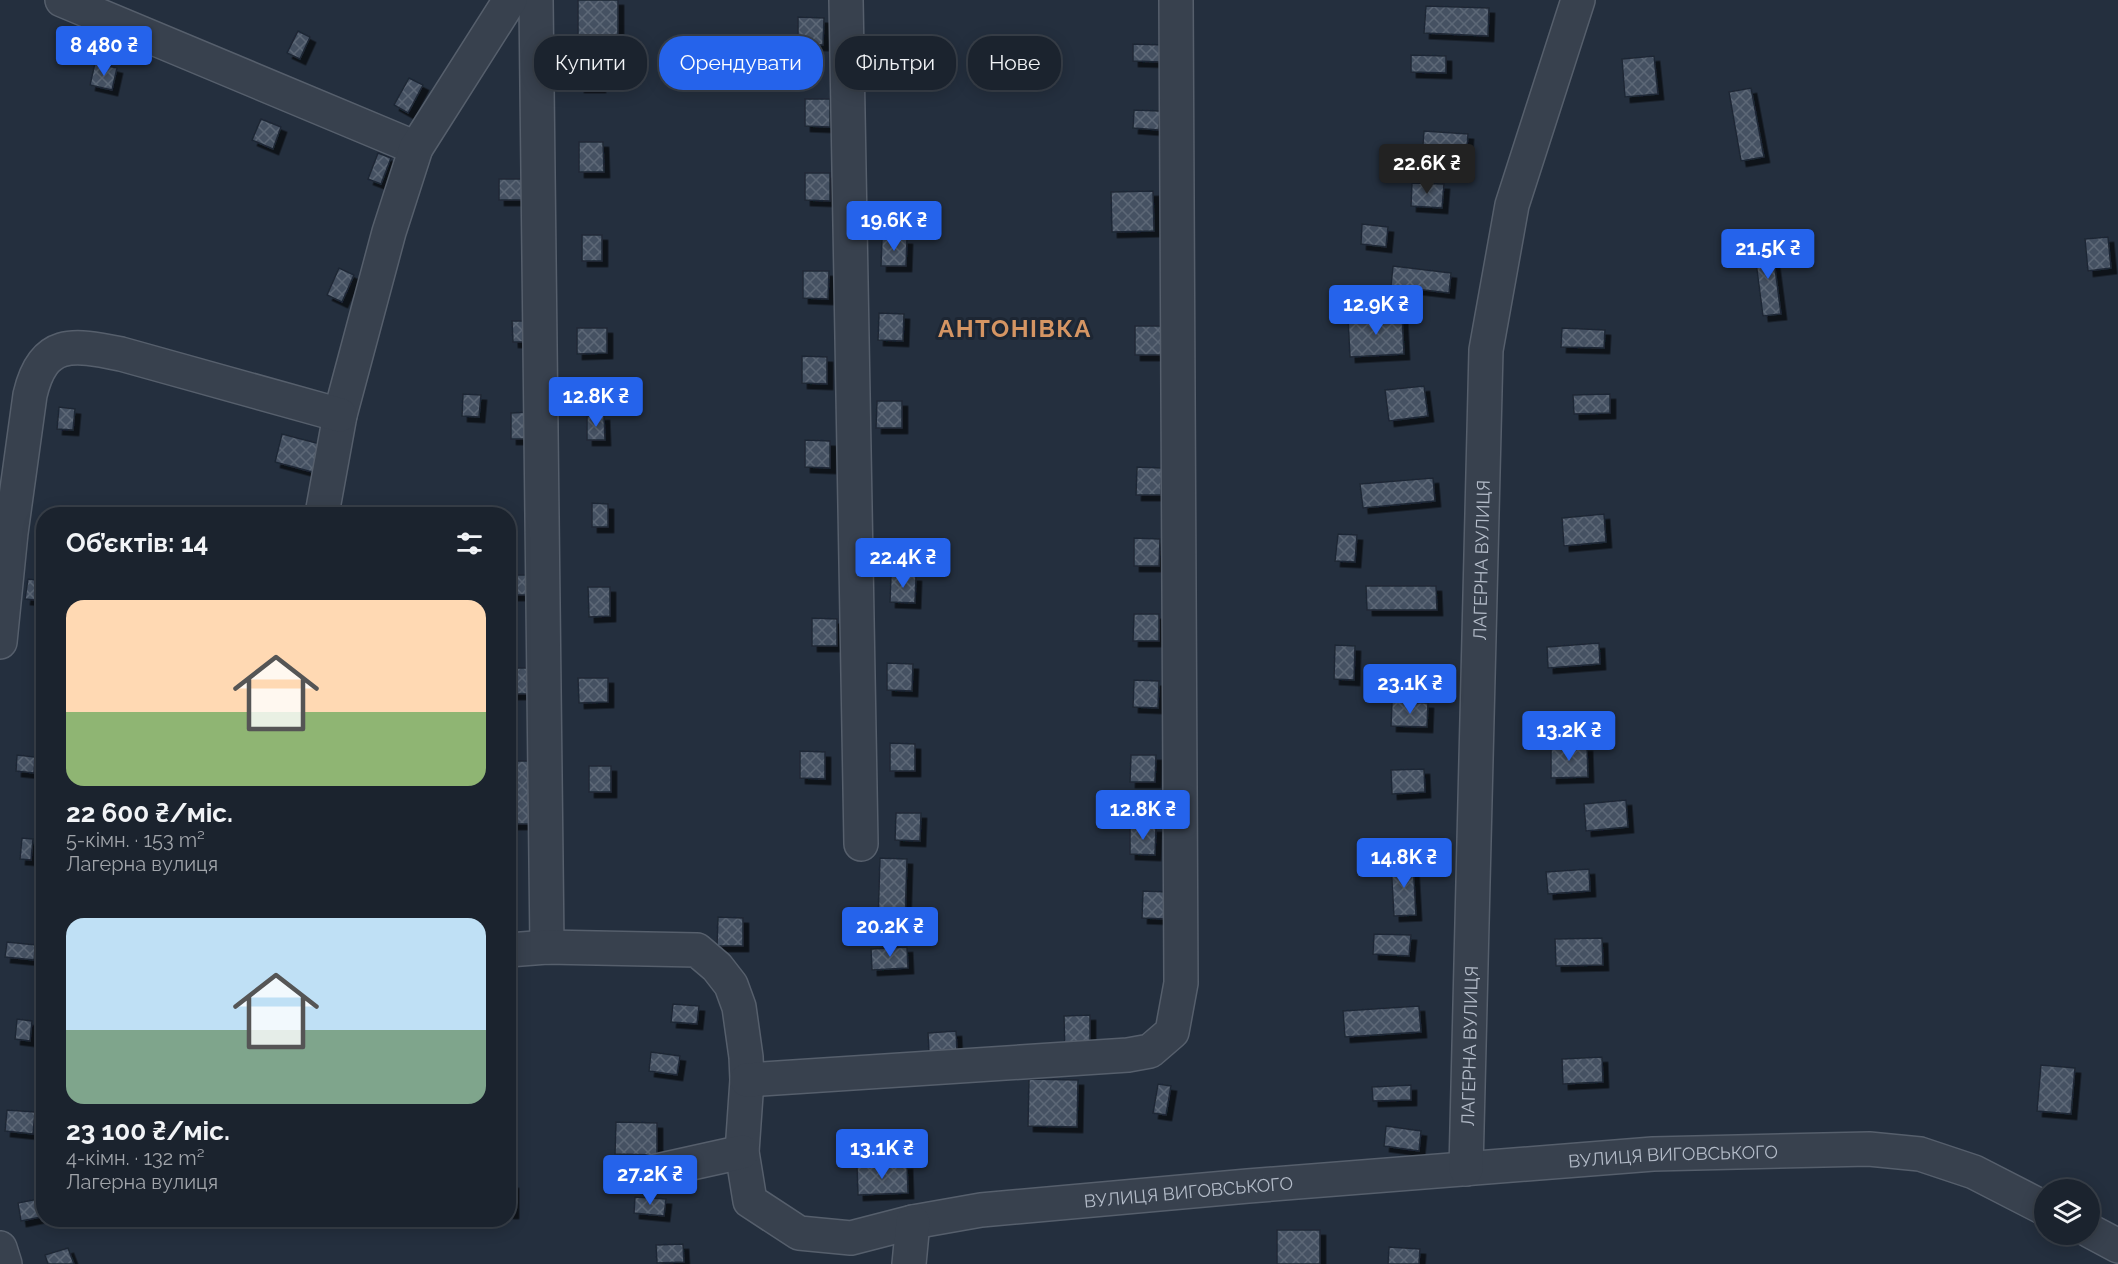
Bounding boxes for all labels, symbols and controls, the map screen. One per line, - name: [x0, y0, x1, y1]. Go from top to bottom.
- pin: 8 480 ₴: [49, 26, 159, 77]
- text: 8 480 ₴: [70, 33, 138, 57]
- chip: Купити: [534, 36, 647, 90]
- chip: Орендувати: [659, 36, 823, 90]
- chip: Фільтри: [835, 36, 956, 90]
- chip: Нове: [968, 36, 1061, 90]
- pin: 22.6K ₴: [1372, 144, 1482, 195]
- text: 22.6K ₴: [1393, 151, 1461, 175]
- pin: 19.6K ₴: [839, 201, 949, 252]
- text: 19.6K ₴: [861, 208, 927, 232]
- pin: 21.5K ₴: [1713, 229, 1823, 280]
- text: 21.5K ₴: [1735, 236, 1801, 260]
- pin: 12.9K ₴: [1321, 285, 1431, 336]
- text: 12.9K ₴: [1343, 292, 1409, 316]
- district label: АНТОНІВКА: [938, 314, 1092, 343]
- pin: 12.8K ₴: [541, 377, 651, 428]
- text: 12.8K ₴: [563, 384, 629, 408]
- street label: ЛАГЕРНА ВУЛИЦЯ: [1468, 480, 1493, 641]
- icon: filters: [453, 527, 486, 560]
- text: Об’єктів: 14: [66, 528, 208, 558]
- pin: 22.4K ₴: [848, 538, 958, 589]
- text: 22.4K ₴: [869, 545, 937, 569]
- icon: home: [222, 639, 330, 747]
- pin: 23.1K ₴: [1355, 664, 1465, 715]
- text: 23.1K ₴: [1377, 671, 1443, 695]
- pin: 13.2K ₴: [1514, 711, 1624, 762]
- text: 13.2K ₴: [1536, 718, 1602, 742]
- pin: 12.8K ₴: [1088, 790, 1198, 841]
- text: 12.8K ₴: [1110, 797, 1176, 821]
- text: 22 600 ₴/міс.: [66, 798, 233, 828]
- text: 5-кімн. · 153 m²: [66, 828, 205, 852]
- pin: 14.8K ₴: [1349, 838, 1459, 889]
- text: 14.8K ₴: [1371, 845, 1437, 869]
- text: Лагерна вулиця: [66, 852, 218, 876]
- pin: 20.2K ₴: [835, 907, 945, 958]
- text: 20.2K ₴: [856, 914, 924, 938]
- icon: home: [222, 957, 330, 1065]
- street label: ЛАГЕРНА ВУЛИЦЯ: [1457, 965, 1481, 1127]
- text: 23 100 ₴/міс.: [66, 1116, 230, 1146]
- pin: 13.1K ₴: [827, 1129, 937, 1180]
- text: 13.1K ₴: [850, 1136, 914, 1160]
- street label: ВУЛИЦЯ ВИГОВСЬКОГО: [1567, 1141, 1778, 1171]
- text: 4-кімн. · 132 m²: [66, 1146, 204, 1170]
- pin: 27.2K ₴: [595, 1155, 705, 1206]
- text: 27.2K ₴: [617, 1162, 683, 1186]
- text: Лагерна вулиця: [66, 1170, 218, 1194]
- street label: ВУЛИЦЯ ВИГОВСЬКОГО: [1083, 1172, 1294, 1211]
- map controls: [2034, 1179, 2100, 1245]
- button: layers: [2034, 1179, 2100, 1245]

